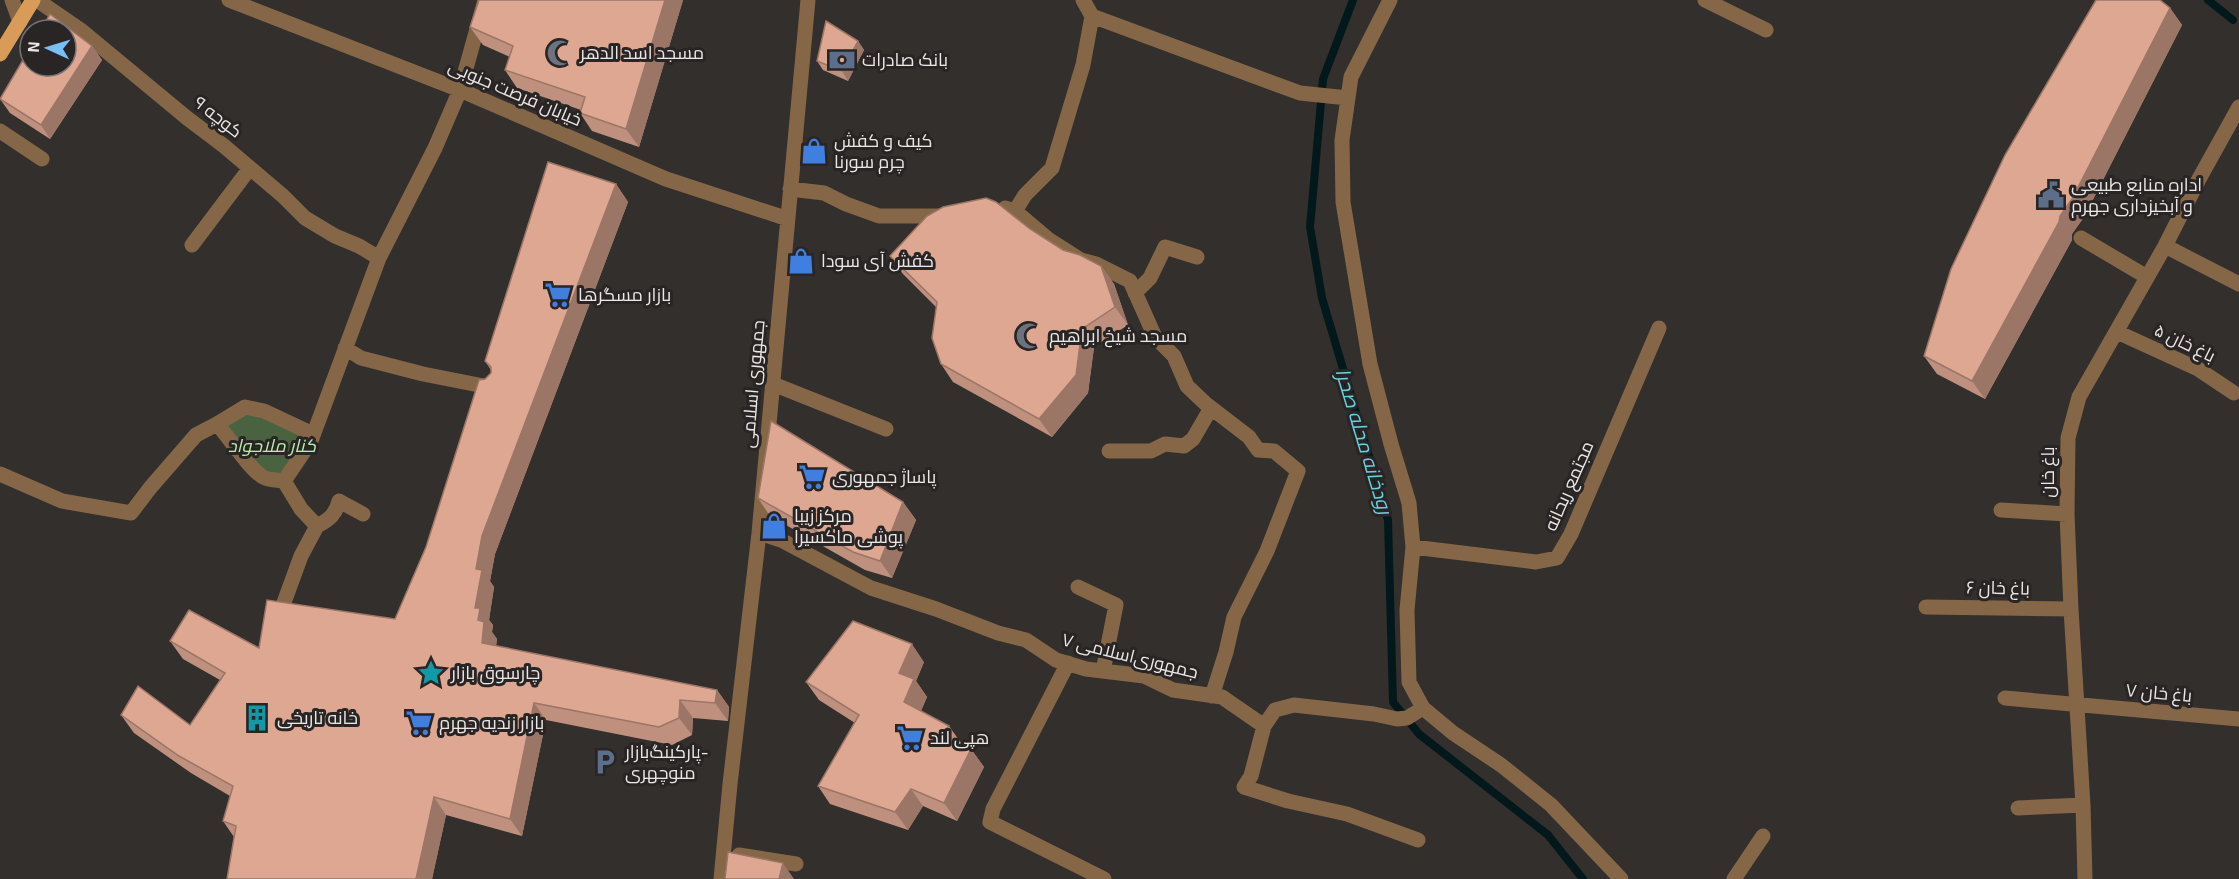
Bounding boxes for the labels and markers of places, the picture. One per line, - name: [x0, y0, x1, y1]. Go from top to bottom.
- place label: مسجد اسد الدهر: [579, 36, 704, 69]
- mosque icon: مسجد اسد الدهر: [545, 38, 575, 68]
- place label: بانک صادرات: [862, 43, 948, 76]
- bank icon: بانک صادرات: [827, 45, 857, 75]
- place label: کیف و کفش چرم سورنا: [834, 124, 932, 178]
- shop icon: کیف و کفش چرم سورنا: [799, 136, 829, 166]
- place label: اداره منابع طبیعی و آبخیزداری جهرم: [2071, 168, 2202, 222]
- public building icon: اداره منابع طبیعی و آبخیزداری جهرم: [2036, 180, 2066, 210]
- place label: کفش آی سودا: [821, 244, 934, 277]
- shop icon: کفش آی سودا: [786, 246, 816, 276]
- place label: بازار مسگرها: [578, 278, 671, 311]
- supermarket icon: بازار مسگرها: [543, 280, 573, 310]
- place label: مسجد شیخ ابراهیم: [1049, 319, 1187, 352]
- mosque icon: مسجد شیخ ابراهیم: [1014, 321, 1044, 351]
- place label: پاساژ جمهوری: [832, 460, 936, 493]
- supermarket icon: پاساژ جمهوری: [797, 462, 827, 492]
- place label: مرکز زیبا پوشی ماکسیرا: [794, 499, 903, 553]
- shop icon: مرکز زیبا پوشی ماکسیرا: [759, 511, 789, 541]
- place label: چارسوق بازار: [450, 656, 540, 689]
- place icon: چارسوق بازار: [416, 658, 446, 688]
- place label: خانه تاریخی: [277, 701, 358, 734]
- building icon: خانه تاریخی: [242, 703, 272, 733]
- place label: بازار زندیه جهرم: [439, 706, 544, 739]
- supermarket icon: بازار زندیه جهرم: [404, 708, 434, 738]
- place label: هپی لند: [930, 721, 989, 754]
- supermarket icon: هپی لند: [895, 723, 925, 753]
- place label: پارکینگ‌بازار- منوچهری: [624, 735, 709, 789]
- parking icon: پارکینگ‌بازار- منوچهری: [590, 747, 620, 777]

